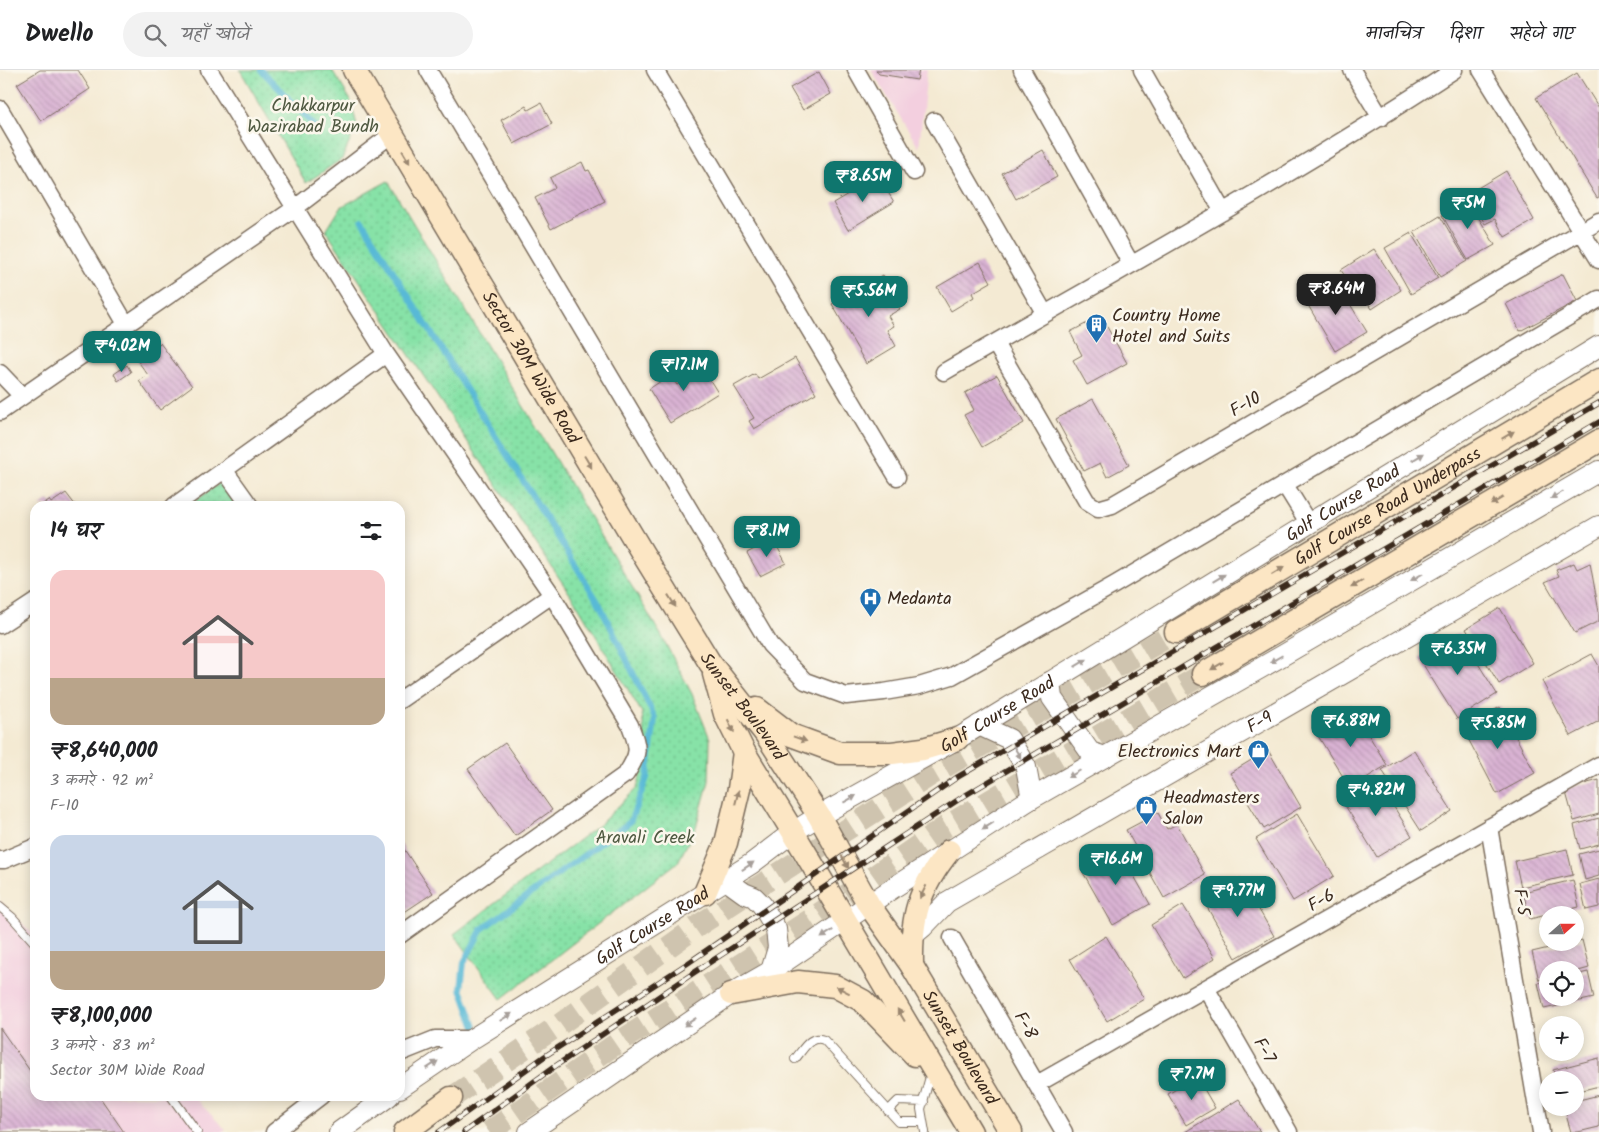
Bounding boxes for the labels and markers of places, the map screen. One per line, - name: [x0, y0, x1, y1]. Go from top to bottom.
- pin: ₹8.65M: [822, 160, 904, 203]
- pin: ₹5M: [1444, 188, 1492, 230]
- pin: ₹8.64M: [1295, 274, 1377, 316]
- pin: ₹5.56M: [828, 276, 910, 318]
- place label: Country Home Hotel and Suits: [1112, 302, 1231, 352]
- building icon: Country Home Hotel and Suits: [1084, 313, 1108, 344]
- pin: ₹4.02M: [81, 330, 163, 373]
- pin: ₹17.1M: [643, 350, 725, 392]
- pin: ₹8.1M: [732, 516, 802, 558]
- place label: Medanta: [887, 585, 952, 614]
- hospital icon: Medanta: [859, 586, 883, 617]
- pin: ₹6.35M: [1417, 634, 1499, 676]
- pin: ₹6.88M: [1310, 706, 1392, 748]
- pin: ₹5.85M: [1457, 708, 1539, 750]
- place label: Electronics Mart: [1118, 738, 1243, 767]
- shop icon: Electronics Mart: [1246, 739, 1270, 770]
- pin: ₹4.82M: [1335, 774, 1417, 817]
- place label: Headmasters Salon: [1163, 784, 1260, 834]
- shop icon: Headmasters Salon: [1135, 795, 1159, 826]
- pin: ₹16.6M: [1075, 844, 1157, 886]
- pin: ₹9.77M: [1197, 876, 1279, 918]
- pin: ₹7.7M: [1157, 1058, 1227, 1101]

